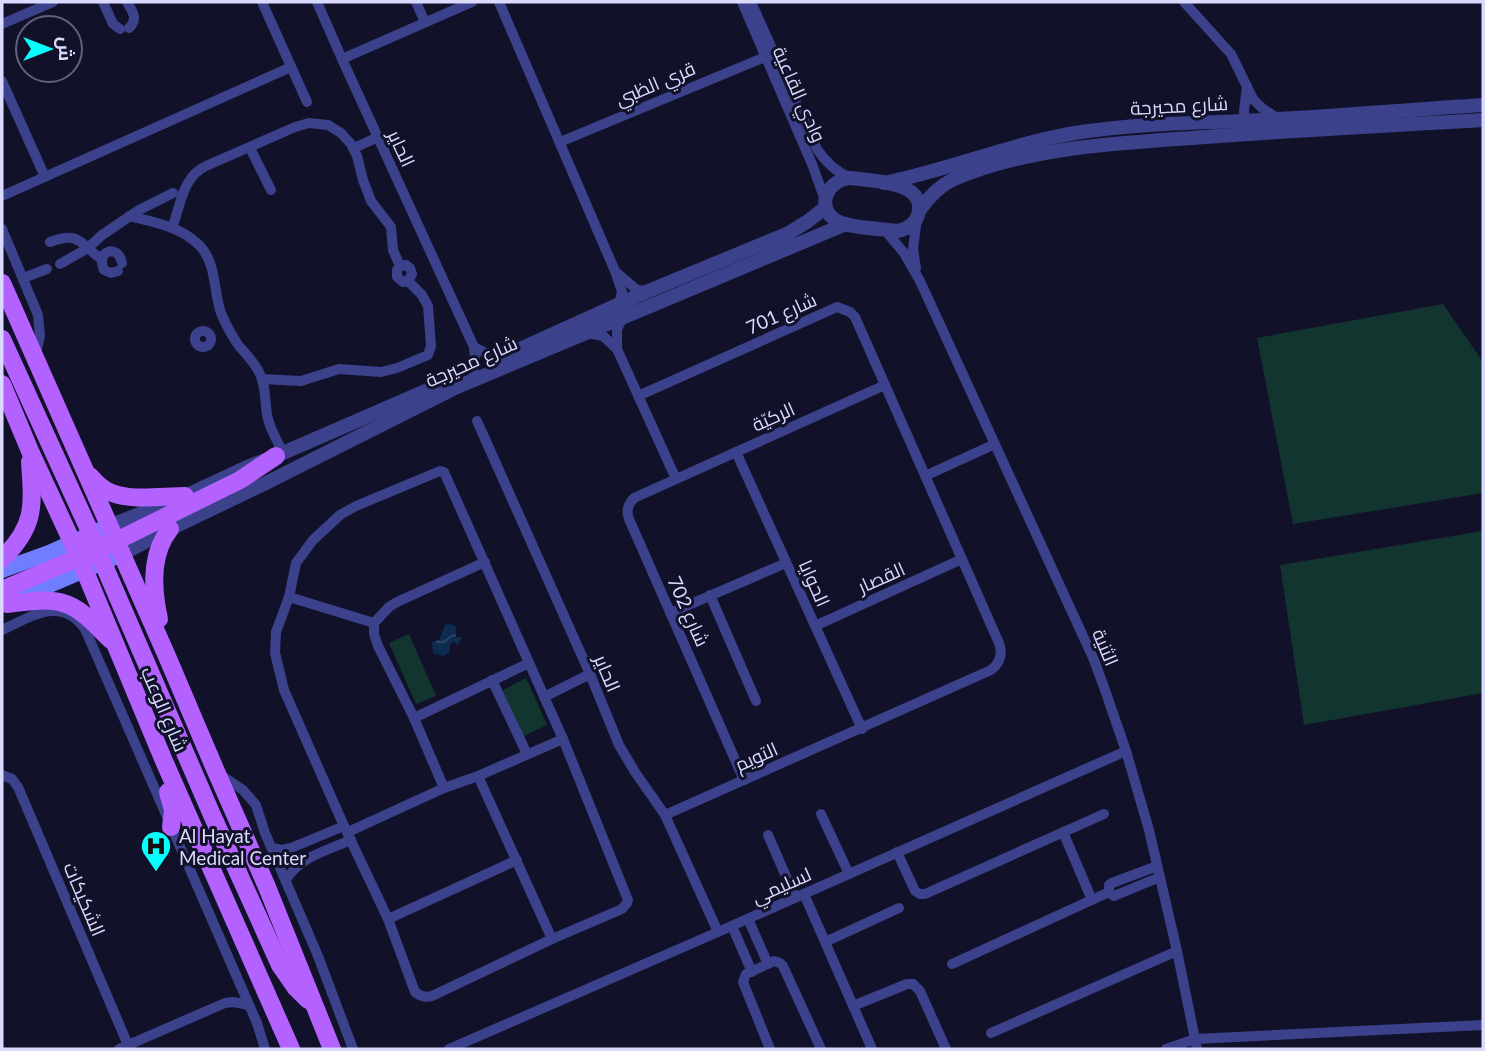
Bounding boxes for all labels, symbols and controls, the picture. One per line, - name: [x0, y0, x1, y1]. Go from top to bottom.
- north arrow: [14, 14, 84, 84]
- text: ش: [54, 37, 78, 61]
- street label: وادي القاعية: [765, 43, 831, 147]
- street label: قري الظبي: [611, 56, 700, 114]
- street label: شارع محيرجة: [1129, 91, 1229, 122]
- street label: الحاير: [382, 125, 420, 171]
- street label: شارع 701: [742, 287, 821, 341]
- street label: شارع محيرجة: [421, 331, 522, 394]
- street label: الركيّة: [748, 396, 798, 436]
- street label: الحوايا: [794, 556, 835, 610]
- street label: القصار: [853, 556, 909, 599]
- street label: شارع 702: [661, 572, 715, 651]
- street label: الثنية: [1088, 625, 1124, 669]
- street label: الحاير: [589, 650, 626, 695]
- street label: شارع الوعب: [134, 663, 193, 756]
- street label: التويم: [731, 736, 782, 778]
- place label: Al Hayat Medical Center: [179, 824, 306, 869]
- hospital icon: Al Hayat Medical Center: [139, 829, 173, 873]
- street label: الشكيكات: [59, 859, 111, 939]
- street label: لسليمي: [748, 862, 816, 912]

